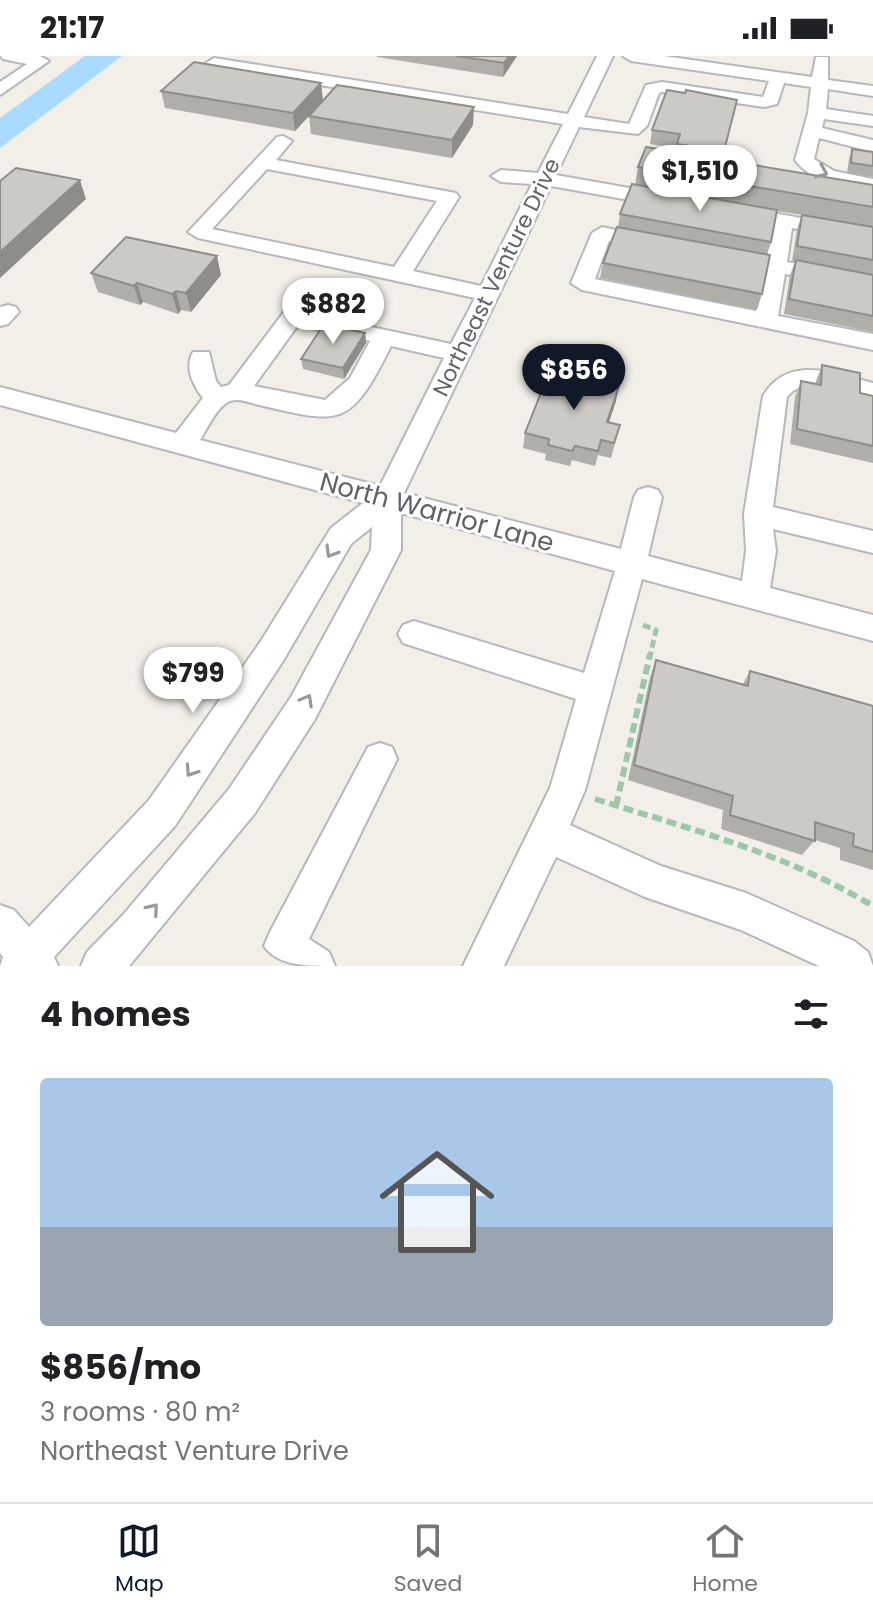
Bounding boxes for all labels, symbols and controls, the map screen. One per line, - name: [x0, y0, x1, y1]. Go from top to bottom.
- text: 21:17: [40, 6, 104, 49]
- pin: $1,510: [635, 145, 765, 213]
- street label: Northeast Venture Drive: [425, 153, 568, 401]
- text: $1,510: [661, 153, 739, 189]
- one-way arrow: [814, 162, 829, 178]
- pin: $882: [286, 278, 380, 346]
- text: $882: [300, 286, 366, 322]
- pin: $856: [527, 344, 621, 412]
- text: $856: [540, 352, 608, 388]
- street label: North Warrior Lane: [316, 463, 558, 561]
- one-way arrow: [325, 543, 341, 558]
- pin: $799: [146, 647, 240, 715]
- text: $799: [162, 655, 225, 691]
- one-way arrow: [298, 693, 313, 708]
- one-way arrow: [185, 762, 200, 776]
- one-way arrow: [143, 903, 158, 918]
- text: 4 homes: [40, 990, 191, 1038]
- icon: filters: [789, 992, 833, 1036]
- icon: home: [365, 1130, 509, 1274]
- text: $856/mo: [40, 1343, 201, 1391]
- text: 3 rooms · 80 m²: [40, 1394, 240, 1430]
- text: Northeast Venture Drive: [40, 1433, 349, 1469]
- tab: Map: [115, 1519, 164, 1600]
- tab: Saved: [394, 1519, 462, 1600]
- tab: Home: [692, 1519, 758, 1600]

